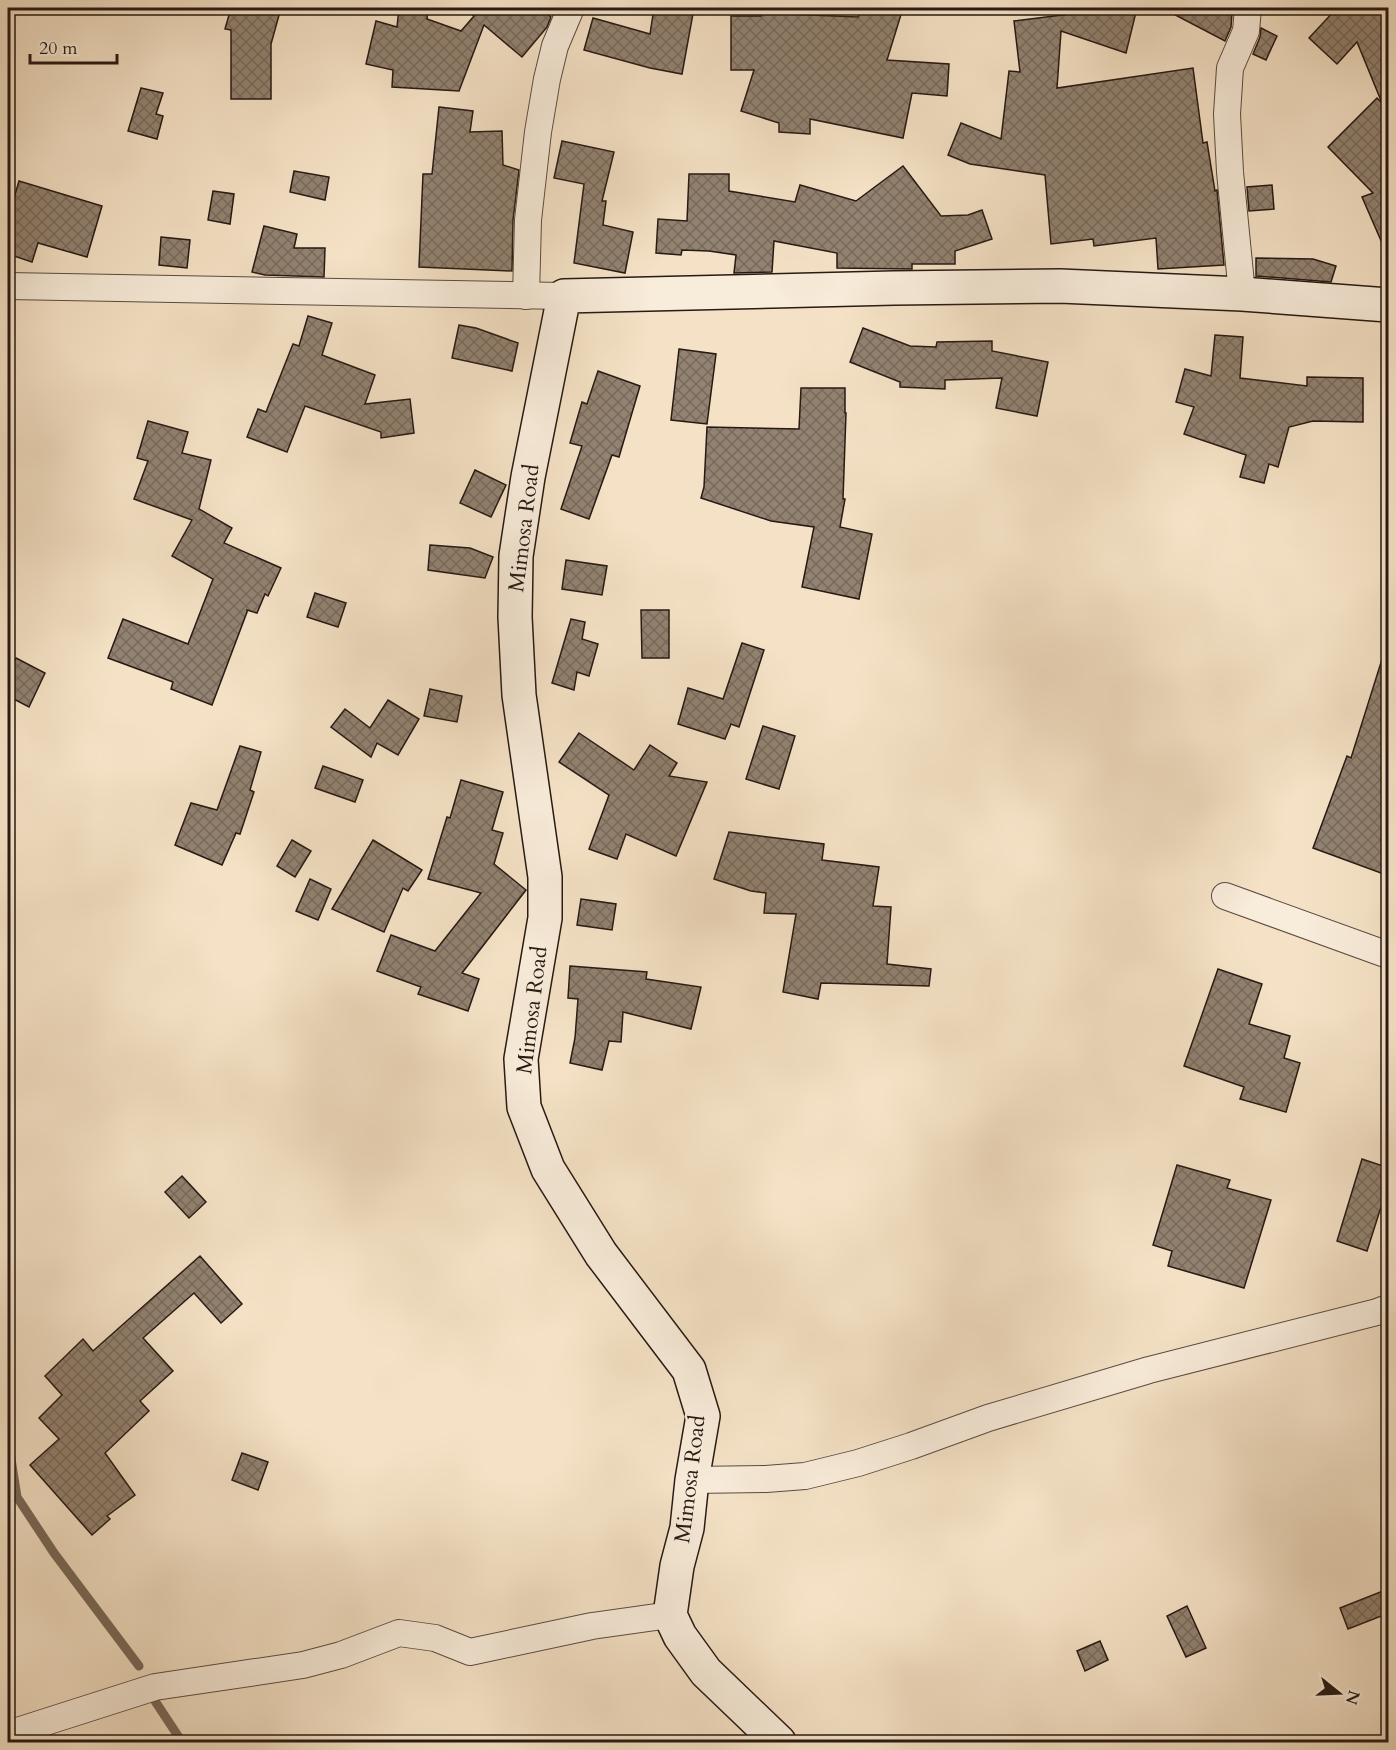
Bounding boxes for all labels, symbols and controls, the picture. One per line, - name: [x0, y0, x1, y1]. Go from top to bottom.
- scale bar: [30, 27, 117, 65]
- text: 20 m: [39, 36, 78, 61]
- street label: Mimosa Road: [501, 462, 547, 594]
- street label: Mimosa Road: [509, 944, 555, 1076]
- street label: Mimosa Road: [667, 1413, 713, 1545]
- north arrow: [1309, 1663, 1369, 1723]
- text: N: [1340, 1687, 1365, 1707]

